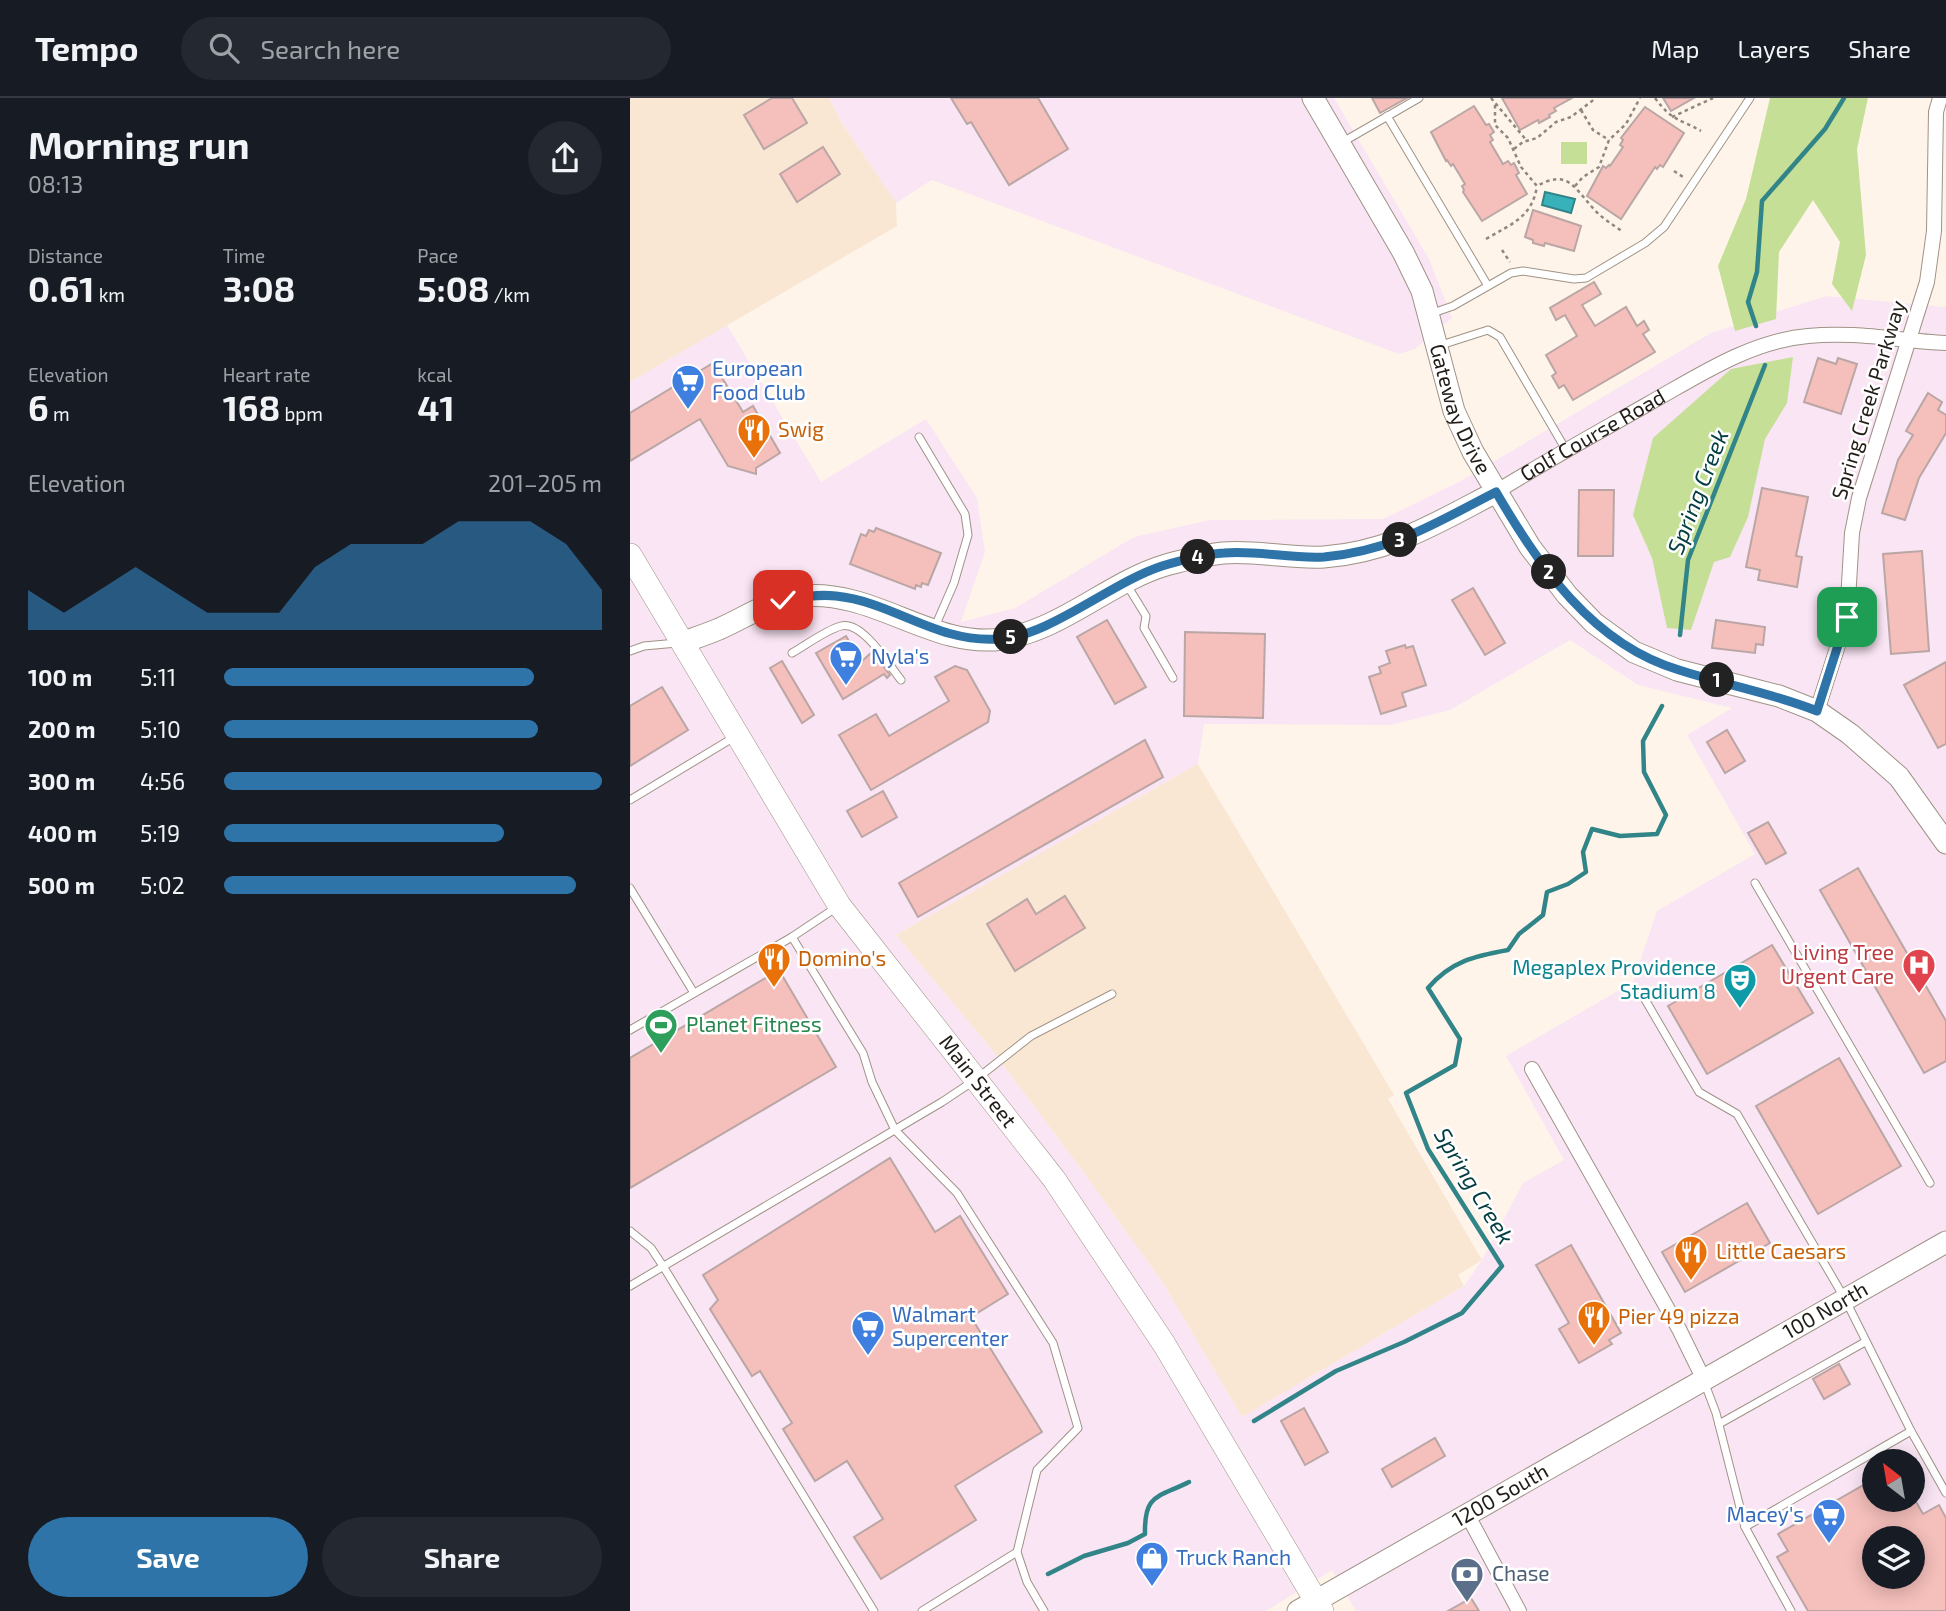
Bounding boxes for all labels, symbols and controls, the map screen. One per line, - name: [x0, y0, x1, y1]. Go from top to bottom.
- search box: [181, 17, 671, 80]
- text: Tempo: [35, 28, 139, 68]
- icon: search: [205, 29, 243, 67]
- text: Search here: [261, 33, 400, 64]
- text: Map: [1651, 34, 1699, 63]
- text: Layers: [1737, 34, 1810, 63]
- text: Share: [1848, 34, 1911, 63]
- text: Morning run: [28, 121, 249, 167]
- button: share: [528, 121, 602, 195]
- text: 08:13: [28, 170, 83, 198]
- text: Distance: [28, 244, 103, 267]
- text: Time: [223, 244, 265, 267]
- text: Pace: [417, 244, 458, 267]
- text: 0.61: [28, 267, 94, 309]
- text: 3:08: [223, 267, 295, 309]
- text: 5:08: [417, 267, 490, 309]
- text: km: [94, 283, 125, 306]
- text: /km: [490, 283, 530, 306]
- street label: Spring Creek Parkway: [1825, 297, 1910, 502]
- street label: Gateway Drive: [1426, 341, 1497, 478]
- place label: European Food Club: [712, 355, 806, 404]
- supermarket icon: European Food Club: [669, 362, 707, 411]
- text: Elevation: [28, 363, 109, 386]
- text: Heart rate: [223, 363, 311, 386]
- text: kcal: [417, 363, 452, 386]
- street label: Golf Course Road: [1515, 383, 1669, 486]
- text: 6: [28, 386, 49, 428]
- text: 168: [223, 386, 280, 428]
- text: 41: [417, 386, 455, 428]
- text: m: [49, 402, 70, 425]
- text: bpm: [280, 402, 323, 425]
- restaurant icon: Swig: [735, 411, 773, 460]
- place label: Swig: [778, 416, 824, 441]
- water label: Spring Creek: [1660, 425, 1734, 558]
- text: Elevation: [28, 469, 126, 497]
- text: 201–205 m: [488, 469, 602, 497]
- pin: 3: [1382, 522, 1418, 558]
- text: 3: [1394, 528, 1405, 551]
- pin: 4: [1180, 540, 1216, 574]
- text: 4: [1191, 545, 1204, 568]
- pin: 2: [1532, 554, 1566, 589]
- text: 2: [1543, 560, 1554, 583]
- pin: [753, 570, 813, 630]
- icon: check: [764, 581, 802, 619]
- pin: [1817, 587, 1877, 647]
- icon: arrive: [1828, 598, 1866, 636]
- pin: 5: [994, 620, 1028, 654]
- text: 5: [1005, 625, 1016, 648]
- supermarket icon: Nyla's: [827, 638, 865, 687]
- place label: Nyla's: [871, 643, 930, 668]
- pin: 1: [1700, 662, 1734, 698]
- text: 100 m: [28, 663, 92, 691]
- text: 5:11: [140, 663, 176, 691]
- text: 1: [1712, 668, 1721, 691]
- text: 200 m: [28, 715, 96, 743]
- text: 5:10: [140, 715, 181, 743]
- text: 300 m: [28, 767, 95, 795]
- text: 4:56: [140, 767, 185, 795]
- text: 400 m: [28, 819, 97, 847]
- text: 5:19: [140, 819, 180, 847]
- text: 500 m: [28, 871, 95, 899]
- text: 5:02: [140, 871, 185, 899]
- place label: Living Tree Urgent Care: [1781, 939, 1894, 988]
- restaurant icon: Domino's: [755, 940, 793, 989]
- place label: Domino's: [798, 945, 886, 970]
- hospital icon: Living Tree Urgent Care: [1900, 946, 1938, 995]
- place label: Megaplex Providence Stadium 8: [1512, 954, 1716, 1003]
- theatre icon: Megaplex Providence Stadium 8: [1721, 961, 1759, 1010]
- sports icon: Planet Fitness: [642, 1006, 680, 1055]
- place label: Planet Fitness: [686, 1011, 822, 1036]
- street label: Main Street: [935, 1029, 1023, 1132]
- water label: Spring Creek: [1429, 1122, 1521, 1249]
- restaurant icon: Little Caesars: [1672, 1233, 1710, 1282]
- place label: Little Caesars: [1716, 1238, 1846, 1263]
- street label: 100 North: [1778, 1275, 1872, 1343]
- restaurant icon: Pier 49 pizza: [1575, 1298, 1613, 1347]
- place label: Walmart Supercenter: [892, 1301, 1009, 1350]
- place label: Pier 49 pizza: [1618, 1303, 1740, 1328]
- supermarket icon: Walmart Supercenter: [849, 1308, 887, 1357]
- north arrow: [1862, 1449, 1925, 1512]
- map controls: [1862, 1449, 1925, 1589]
- street label: 1200 South: [1447, 1457, 1552, 1532]
- supermarket icon: Macey's: [1810, 1496, 1848, 1545]
- place label: Macey's: [1727, 1501, 1804, 1526]
- button: Save: [28, 1517, 308, 1597]
- button: Share: [322, 1517, 602, 1597]
- button: layers: [1862, 1526, 1925, 1589]
- shop icon: Truck Ranch: [1133, 1539, 1171, 1588]
- place label: Truck Ranch: [1176, 1544, 1291, 1569]
- bank icon: Chase: [1448, 1555, 1486, 1604]
- place label: Chase: [1492, 1560, 1550, 1585]

